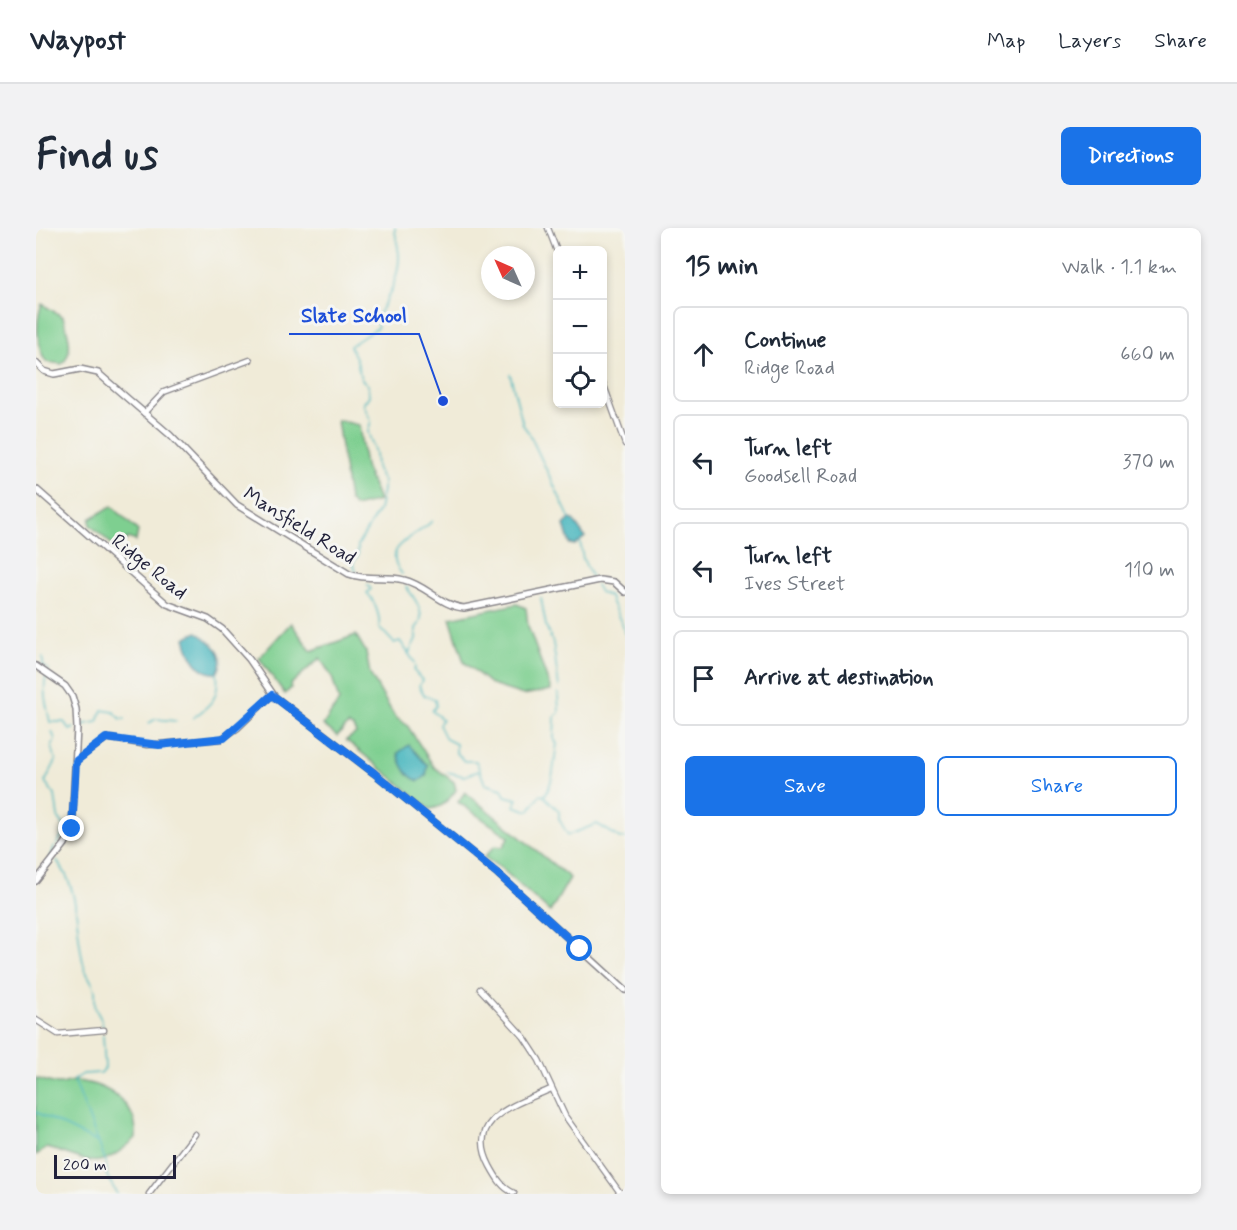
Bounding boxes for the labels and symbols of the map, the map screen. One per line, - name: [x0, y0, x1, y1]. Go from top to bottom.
- north arrow: [481, 246, 535, 300]
- callout: Slate School: [289, 295, 419, 334]
- text: Slate School: [301, 302, 407, 330]
- street label: Mansfield Road: [238, 481, 361, 572]
- street label: Ridge Road: [105, 528, 193, 607]
- route end: [58, 815, 84, 841]
- route start: [566, 935, 592, 961]
- scale bar: [54, 1152, 176, 1180]

